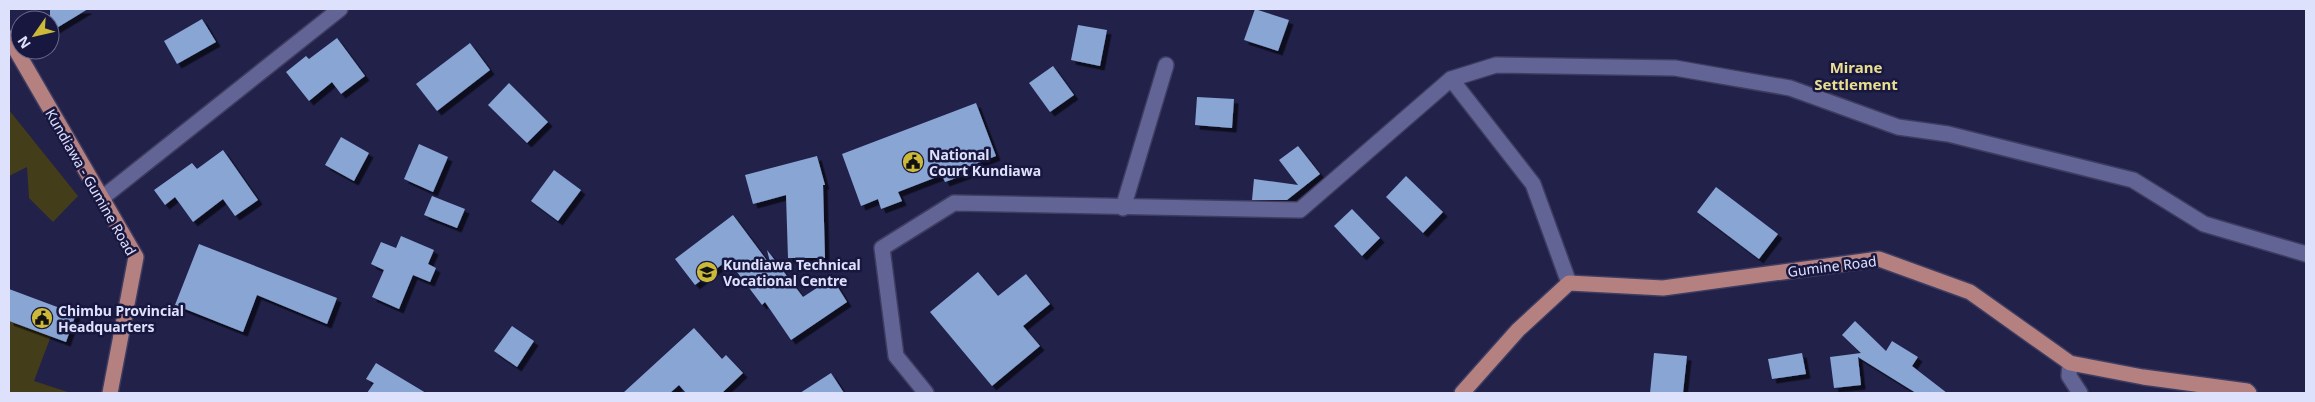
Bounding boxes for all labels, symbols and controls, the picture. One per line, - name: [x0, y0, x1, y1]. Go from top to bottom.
- north arrow: [10, 10, 60, 60]
- text: N: [13, 33, 35, 53]
- district label: Mirane Settlement: [1814, 57, 1898, 94]
- street label: Kundiawa - Gumine Road: [41, 105, 141, 259]
- place label: National Court Kundiawa: [929, 145, 1041, 180]
- public building icon: National Court Kundiawa: [901, 150, 925, 174]
- street label: Gumine Road: [1786, 251, 1878, 281]
- place label: Kundiawa Technical Vocational Centre: [723, 255, 861, 290]
- school or university icon: Kundiawa Technical Vocational Centre: [695, 260, 719, 284]
- place label: Chimbu Provincial Headquarters: [58, 301, 184, 336]
- public building icon: Chimbu Provincial Headquarters: [30, 306, 54, 330]

